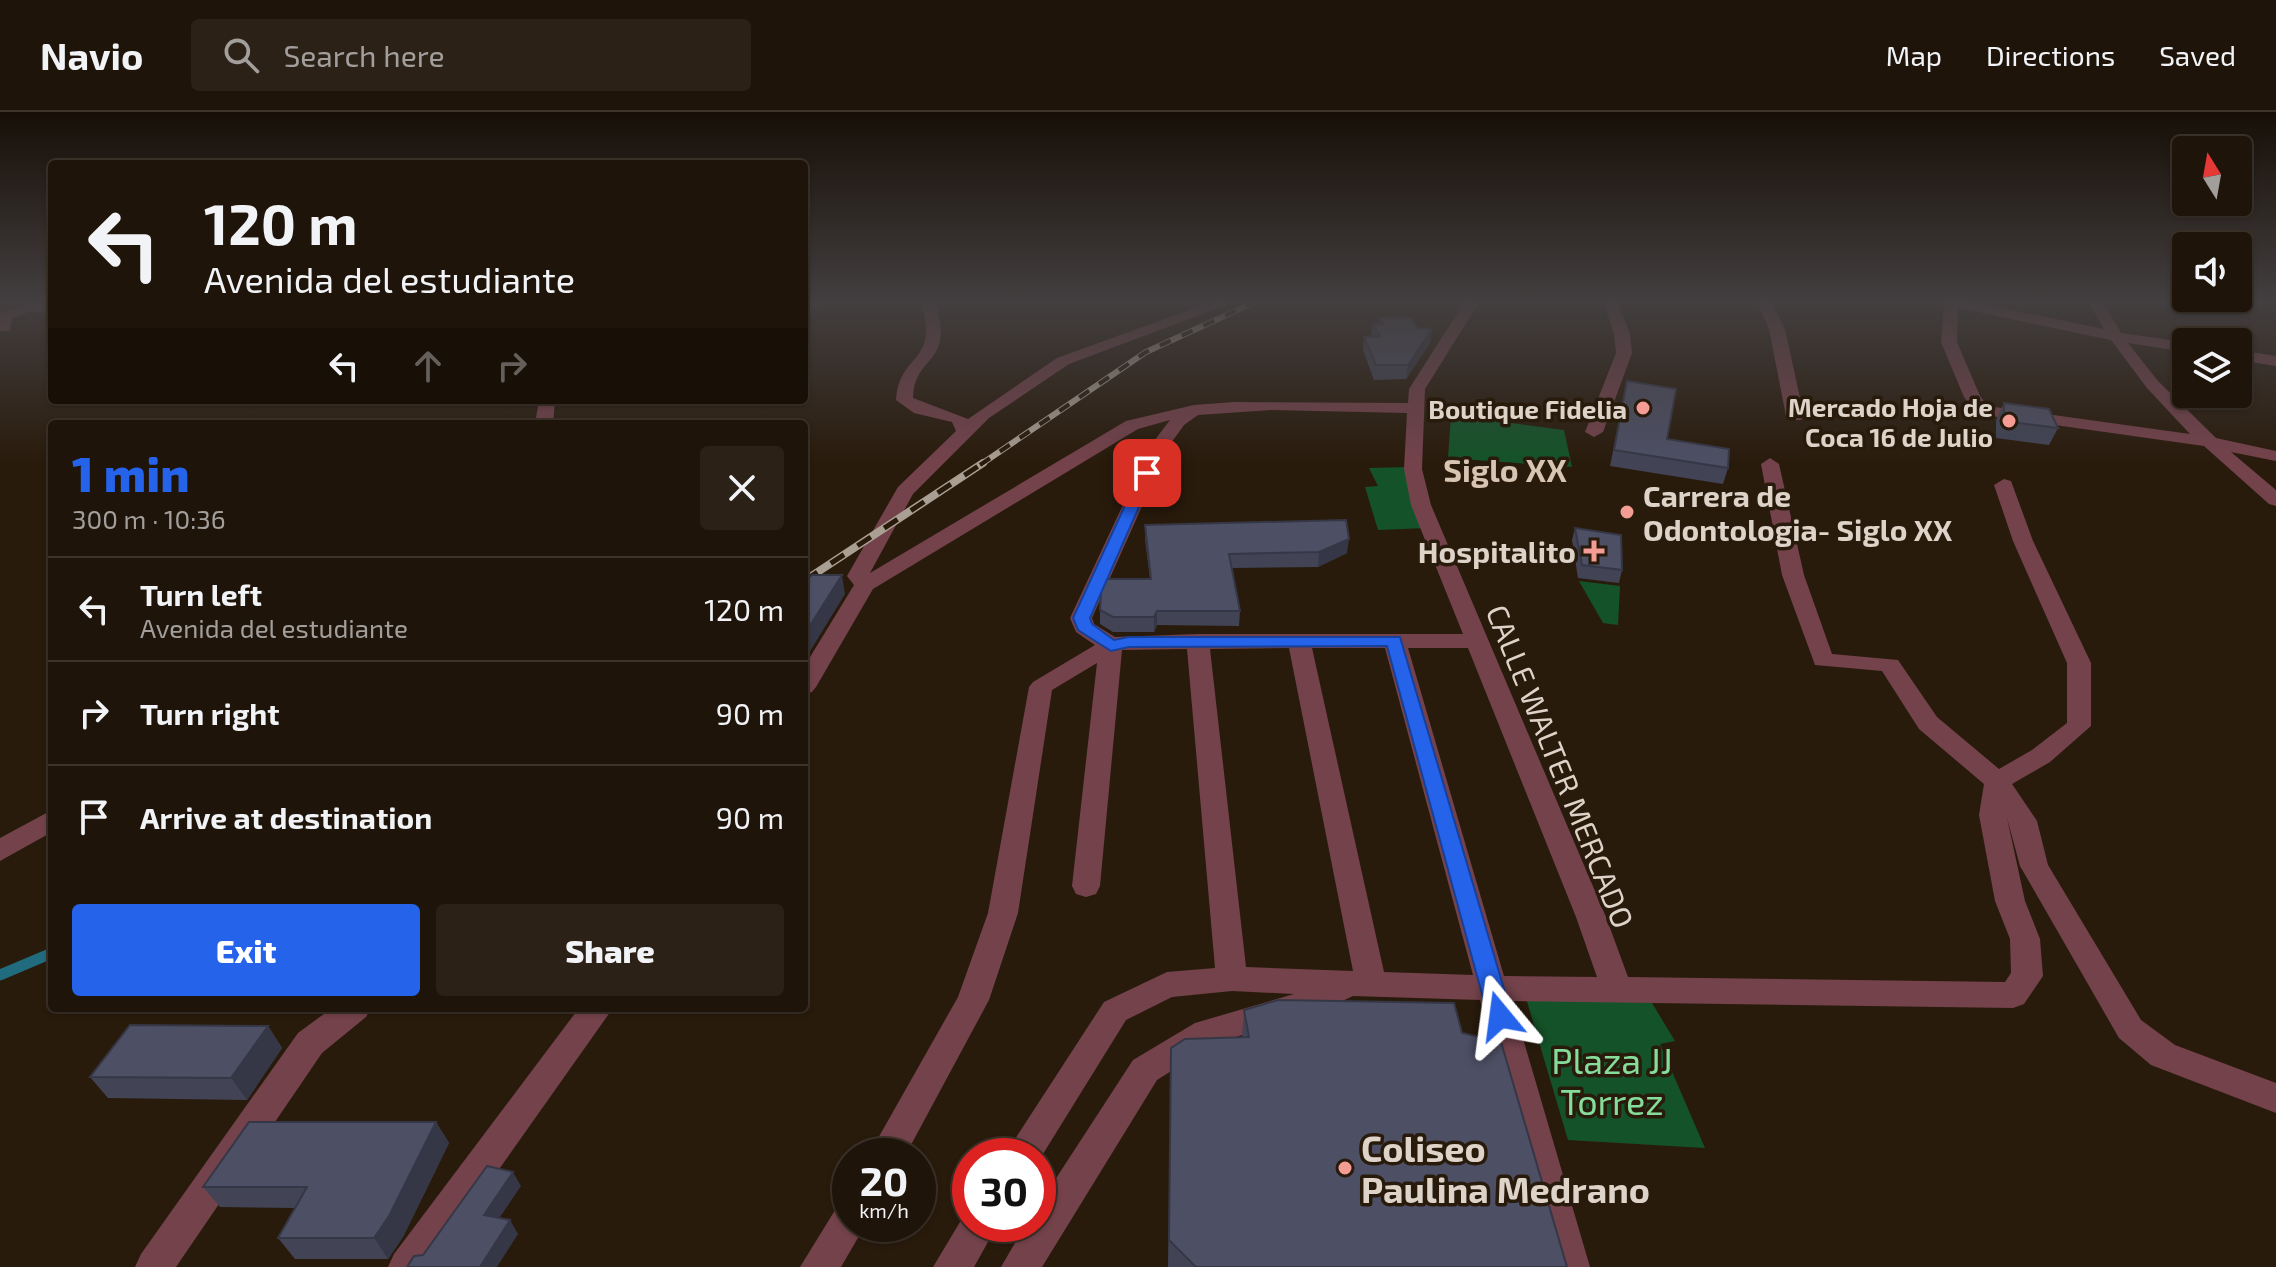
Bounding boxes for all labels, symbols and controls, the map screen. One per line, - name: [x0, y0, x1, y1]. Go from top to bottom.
- search box: [191, 19, 751, 91]
- text: Navio: [40, 32, 143, 78]
- icon: search: [219, 33, 263, 77]
- text: Search here: [283, 37, 445, 73]
- text: Map: [1886, 38, 1942, 72]
- text: Directions: [1986, 38, 2115, 72]
- text: Saved: [2159, 38, 2236, 72]
- north arrow: [2172, 136, 2252, 216]
- map controls: [2172, 136, 2252, 408]
- text: 120 m: [204, 189, 358, 256]
- icon: left: [72, 192, 176, 296]
- button: sound: [2172, 232, 2252, 312]
- text: Avenida del estudiante: [204, 257, 575, 300]
- button: layers: [2172, 328, 2252, 408]
- icon: left: [322, 344, 366, 388]
- icon: ahead: [406, 344, 450, 388]
- icon: right: [490, 344, 534, 388]
- place label: Mercado Hoja de Coca 16 de Julio: [1788, 391, 1993, 452]
- place label: Boutique Fidelia: [1428, 393, 1627, 424]
- marker: Boutique Fidelia: [1634, 399, 1652, 417]
- marker: Mercado Hoja de Coca 16 de Julio: [2000, 412, 2018, 430]
- pin: [1113, 439, 1181, 507]
- text: 1 min: [72, 444, 190, 502]
- button: close: [700, 446, 784, 530]
- district label: Siglo XX: [1443, 450, 1567, 488]
- icon: arrive: [1125, 451, 1169, 495]
- place label: Carrera de Odontologia- Siglo XX: [1643, 477, 1953, 547]
- text: 300 m · 10:36: [72, 503, 226, 534]
- marker: Carrera de Odontologia- Siglo XX: [1618, 503, 1636, 521]
- place label: Hospitalito: [1418, 533, 1576, 569]
- marker: Hospitalito: [1583, 540, 1605, 562]
- text: Turn left: [140, 576, 262, 612]
- icon: left: [72, 587, 116, 631]
- text: 120 m: [704, 591, 784, 627]
- street label: CALLE WALTER MERCADO: [1480, 599, 1642, 933]
- text: Avenida del estudiante: [140, 612, 408, 643]
- icon: right: [72, 691, 116, 735]
- text: Turn right: [140, 695, 280, 731]
- text: 90 m: [716, 695, 784, 731]
- icon: arrive: [72, 795, 116, 839]
- text: Arrive at destination: [140, 799, 432, 835]
- text: 90 m: [716, 799, 784, 835]
- button: Exit: [72, 904, 420, 996]
- button: Share: [436, 904, 784, 996]
- position arrow: [1458, 974, 1542, 1058]
- park label: Plaza JJ Torrez: [1551, 1038, 1673, 1122]
- place label: Coliseo Paulina Medrano: [1361, 1126, 1650, 1210]
- speed limit sign: 30: [952, 1138, 1056, 1242]
- text: 20: [860, 1156, 908, 1204]
- marker: Coliseo Paulina Medrano: [1336, 1159, 1354, 1177]
- text: km/h: [859, 1198, 909, 1222]

